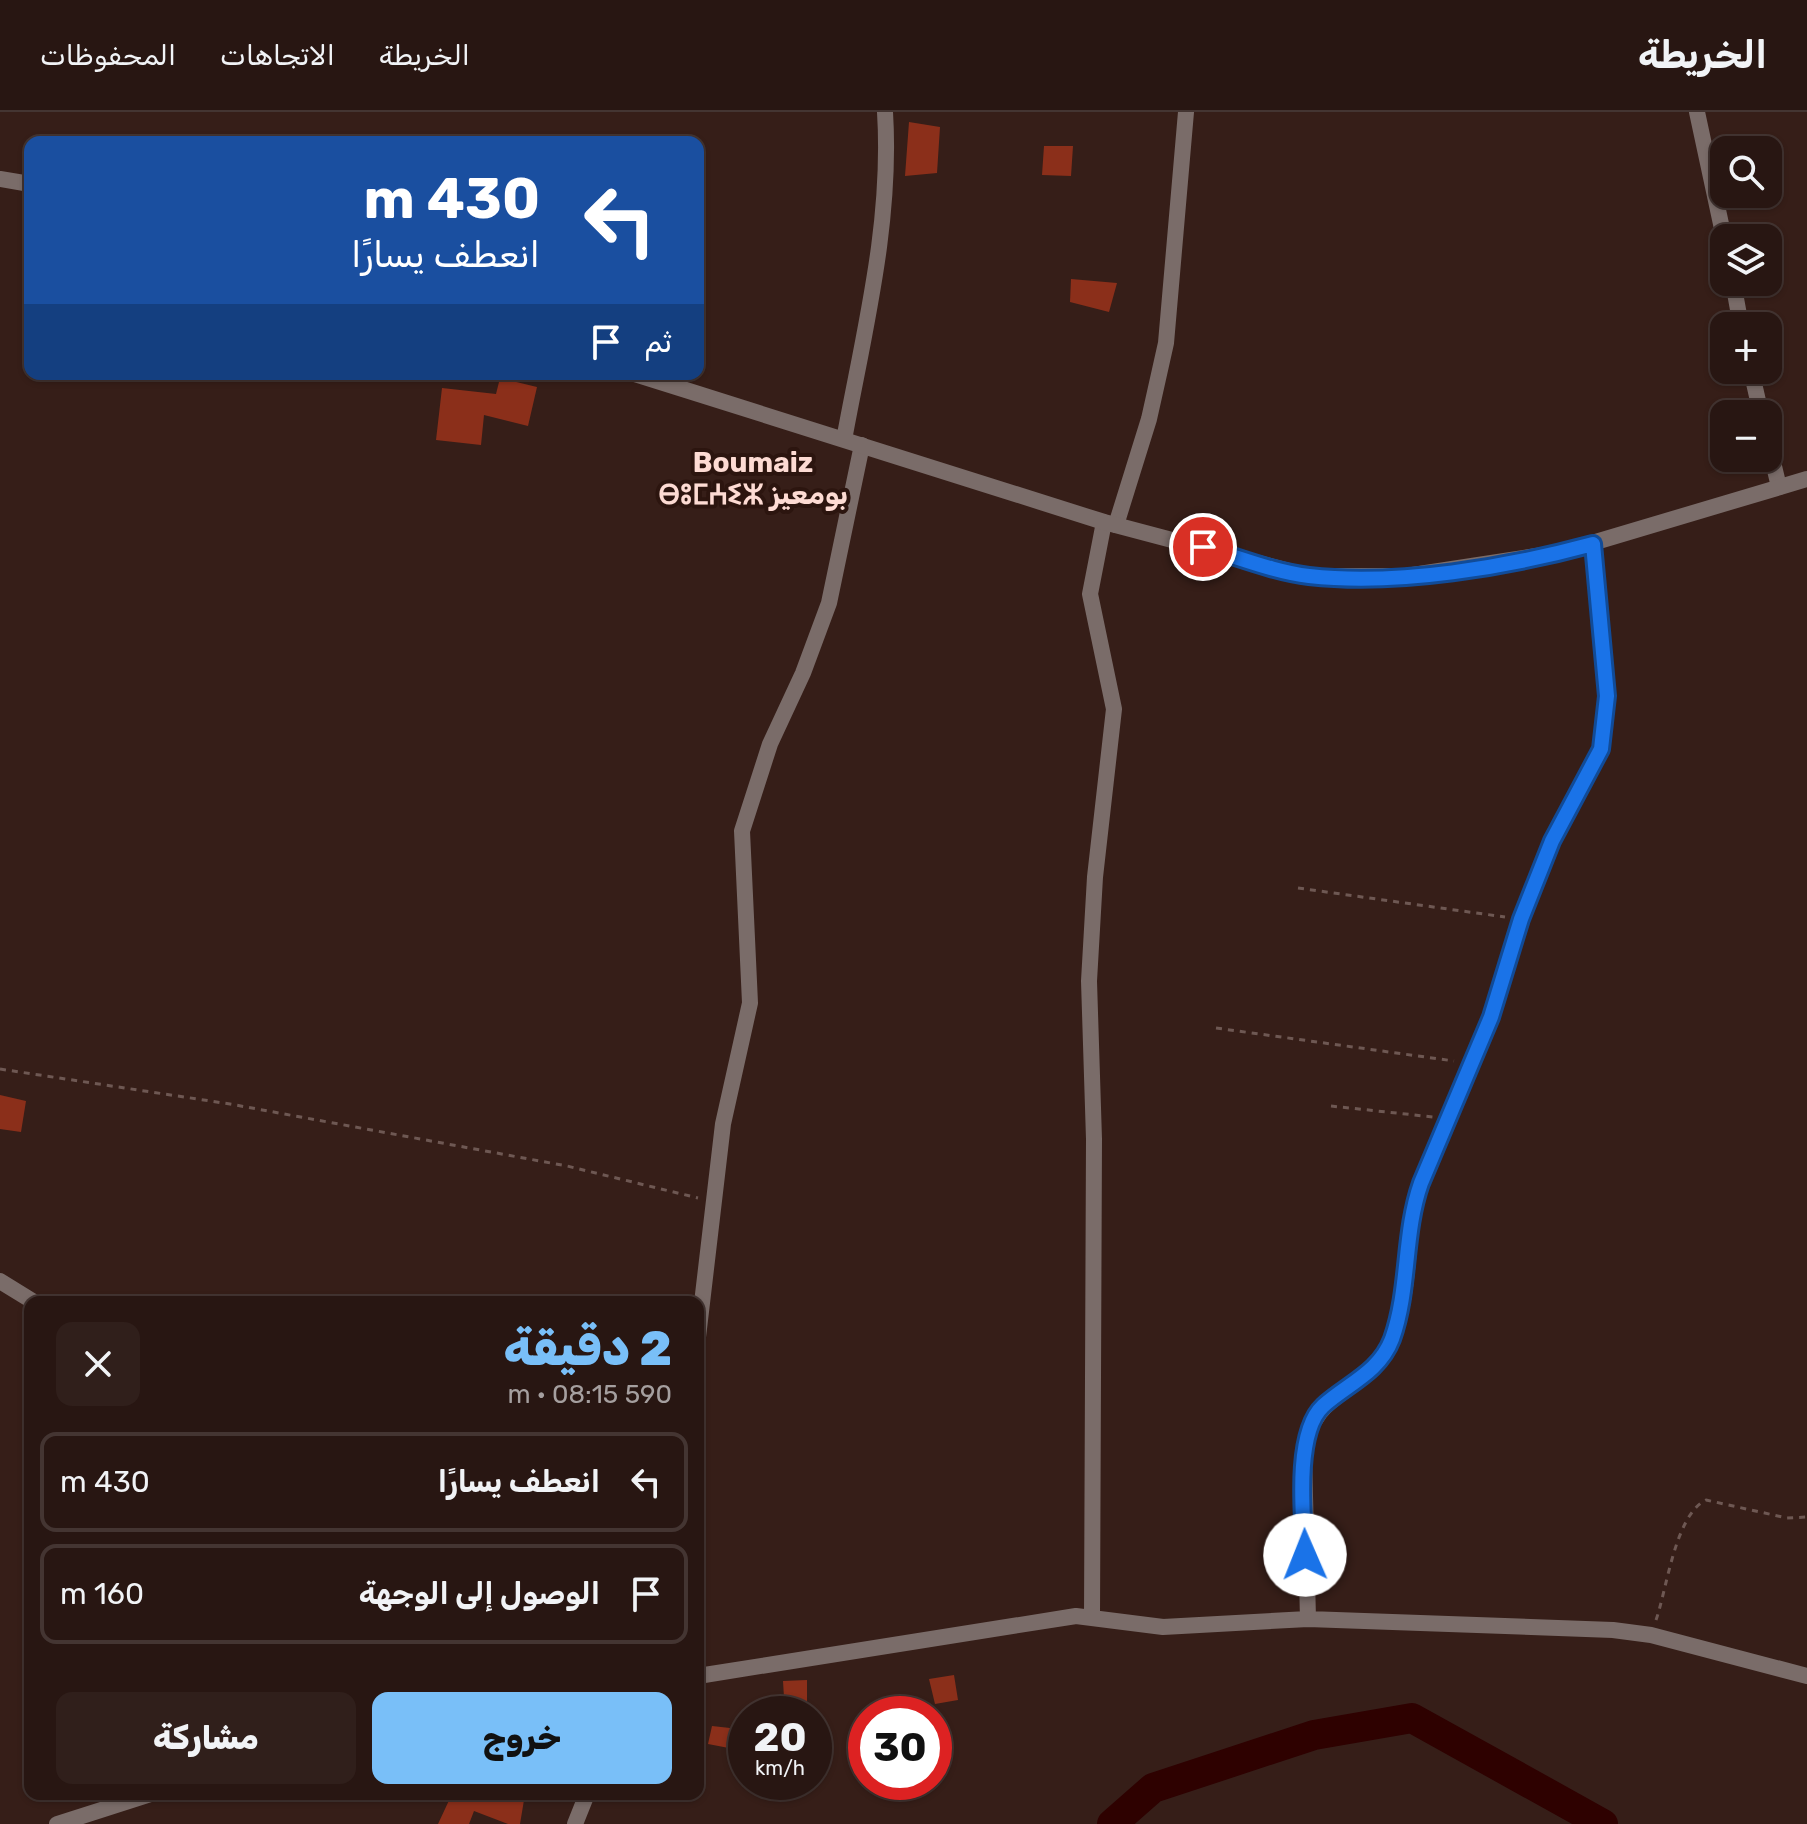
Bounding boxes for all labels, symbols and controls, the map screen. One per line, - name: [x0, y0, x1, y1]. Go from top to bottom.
- text: الخريطة: [1638, 32, 1767, 78]
- text: المحفوظات: [40, 39, 176, 72]
- text: الاتجاهات: [220, 39, 335, 72]
- text: الخريطة: [379, 39, 470, 72]
- map controls: [1710, 136, 1782, 472]
- button: search: [1710, 136, 1782, 208]
- text: 430 m: [364, 166, 540, 232]
- icon: left: [568, 168, 672, 272]
- button: layers: [1710, 224, 1782, 296]
- text: انعطف يسارًا: [351, 233, 540, 276]
- button: +: [1710, 312, 1782, 384]
- icon: arrive: [584, 320, 628, 364]
- text: ثم: [644, 324, 672, 360]
- button: −: [1710, 400, 1782, 472]
- district label: Boumaiz ⴱⵓⵎⵄⵉⵣ بومعيز: [658, 446, 848, 511]
- pin: [1169, 513, 1237, 581]
- icon: arrive: [1181, 525, 1225, 569]
- text: 2 دقيقة: [503, 1320, 672, 1377]
- button: close: [56, 1322, 140, 1406]
- text: 590 m · 08:15: [508, 1379, 672, 1410]
- icon: left: [624, 1460, 668, 1504]
- text: 430 m: [60, 1464, 150, 1500]
- text: انعطف يسارًا: [438, 1464, 600, 1500]
- position arrow: [1263, 1513, 1347, 1597]
- icon: arrive: [624, 1572, 668, 1616]
- text: 160 m: [60, 1576, 144, 1612]
- text: الوصول إلى الوجهة: [359, 1576, 600, 1612]
- button: مشاركة: [56, 1692, 356, 1784]
- button: خروج: [372, 1692, 672, 1784]
- speed limit sign: 30: [848, 1696, 952, 1800]
- text: 20: [753, 1714, 807, 1761]
- text: km/h: [755, 1756, 805, 1780]

